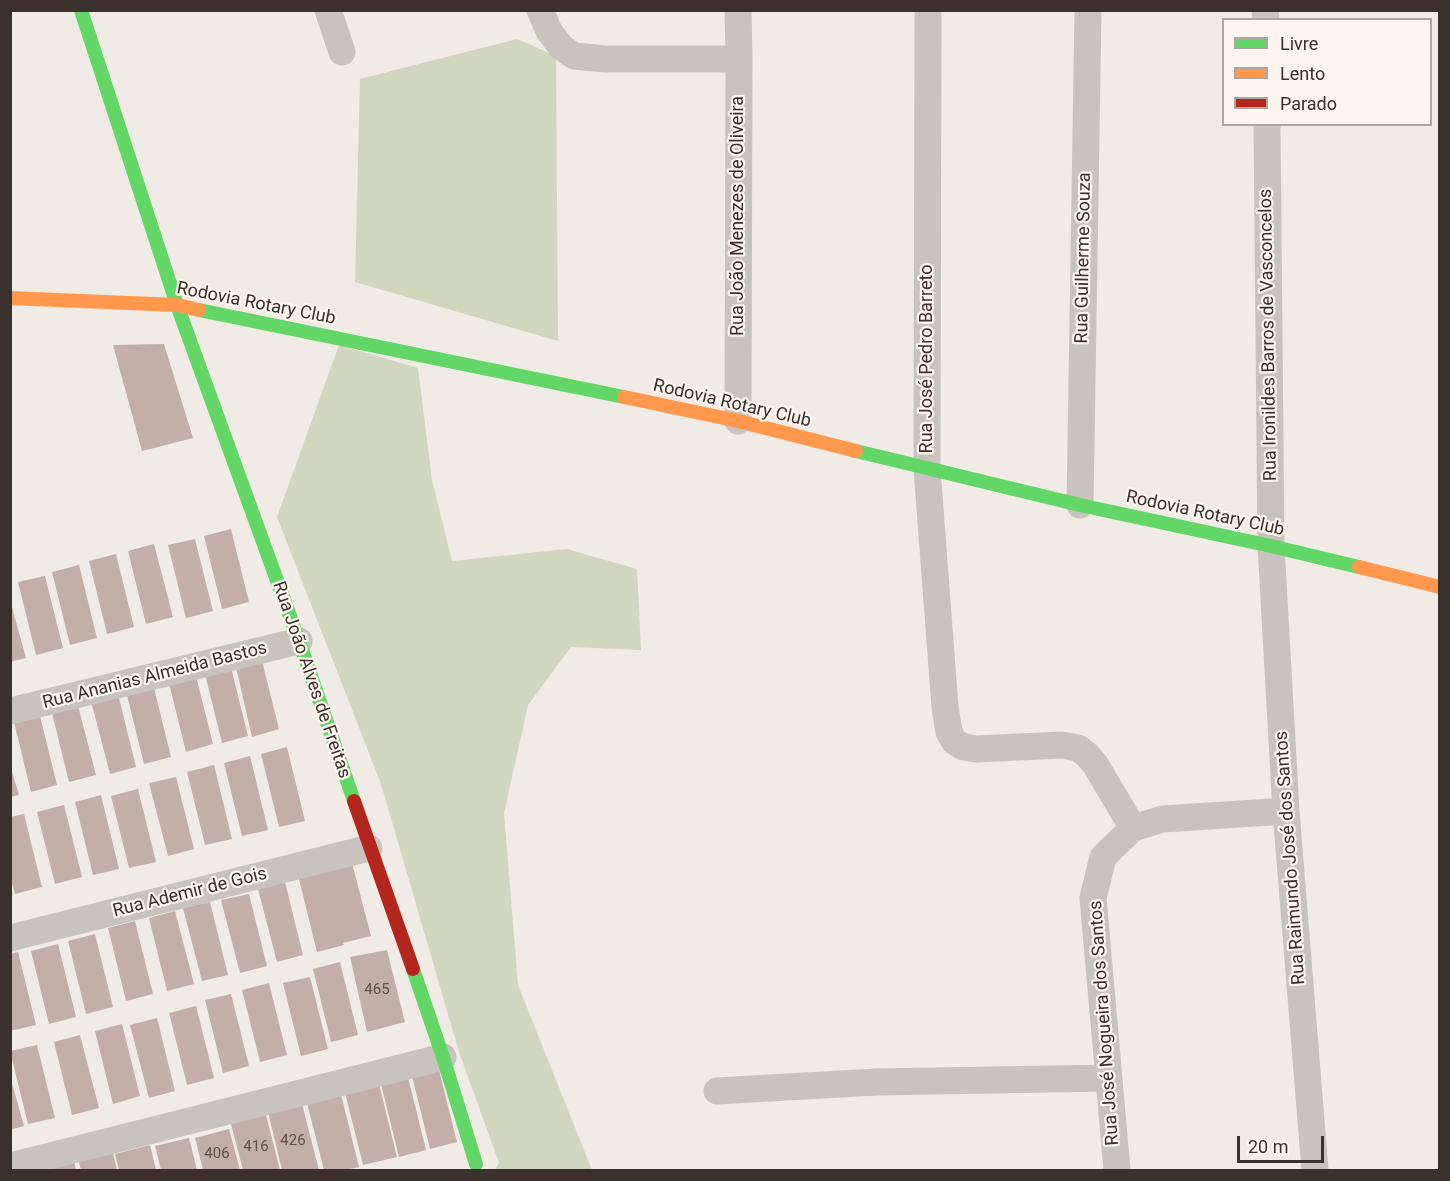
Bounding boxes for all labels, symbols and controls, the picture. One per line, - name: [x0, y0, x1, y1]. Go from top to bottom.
- legend: [1222, 18, 1432, 126]
- text: Livre: [1280, 33, 1318, 54]
- text: Lento: [1280, 63, 1325, 84]
- text: Parado: [1280, 93, 1337, 114]
- street label: Rua João Menezes de Oliveira: [727, 96, 749, 336]
- street label: Rua Guilherme Souza: [1072, 172, 1096, 344]
- street label: Rua Ironildes Barros de Vasconcelos: [1256, 189, 1282, 481]
- street label: Rua José Pedro Barreto: [916, 265, 938, 453]
- street label: Rodovia Rotary Club: [175, 278, 337, 330]
- street label: Rodovia Rotary Club: [651, 375, 813, 433]
- street label: Rodovia Rotary Club: [1124, 487, 1286, 541]
- street label: Rua João Alves de Freitas: [267, 579, 355, 781]
- street label: Rua Ananias Almeida Bastos: [41, 638, 269, 714]
- street label: Rua Raimundo José dos Santos: [1271, 730, 1311, 986]
- street label: Rua Ademir de Gois: [111, 863, 269, 923]
- street label: Rua José Nogueira dos Santos: [1086, 900, 1124, 1146]
- house number: 465: [364, 981, 390, 999]
- scale bar: [1240, 1124, 1327, 1162]
- house number: 426: [280, 1132, 306, 1150]
- text: 20 m: [1248, 1136, 1288, 1157]
- house number: 416: [243, 1138, 269, 1156]
- house number: 406: [204, 1145, 230, 1163]

